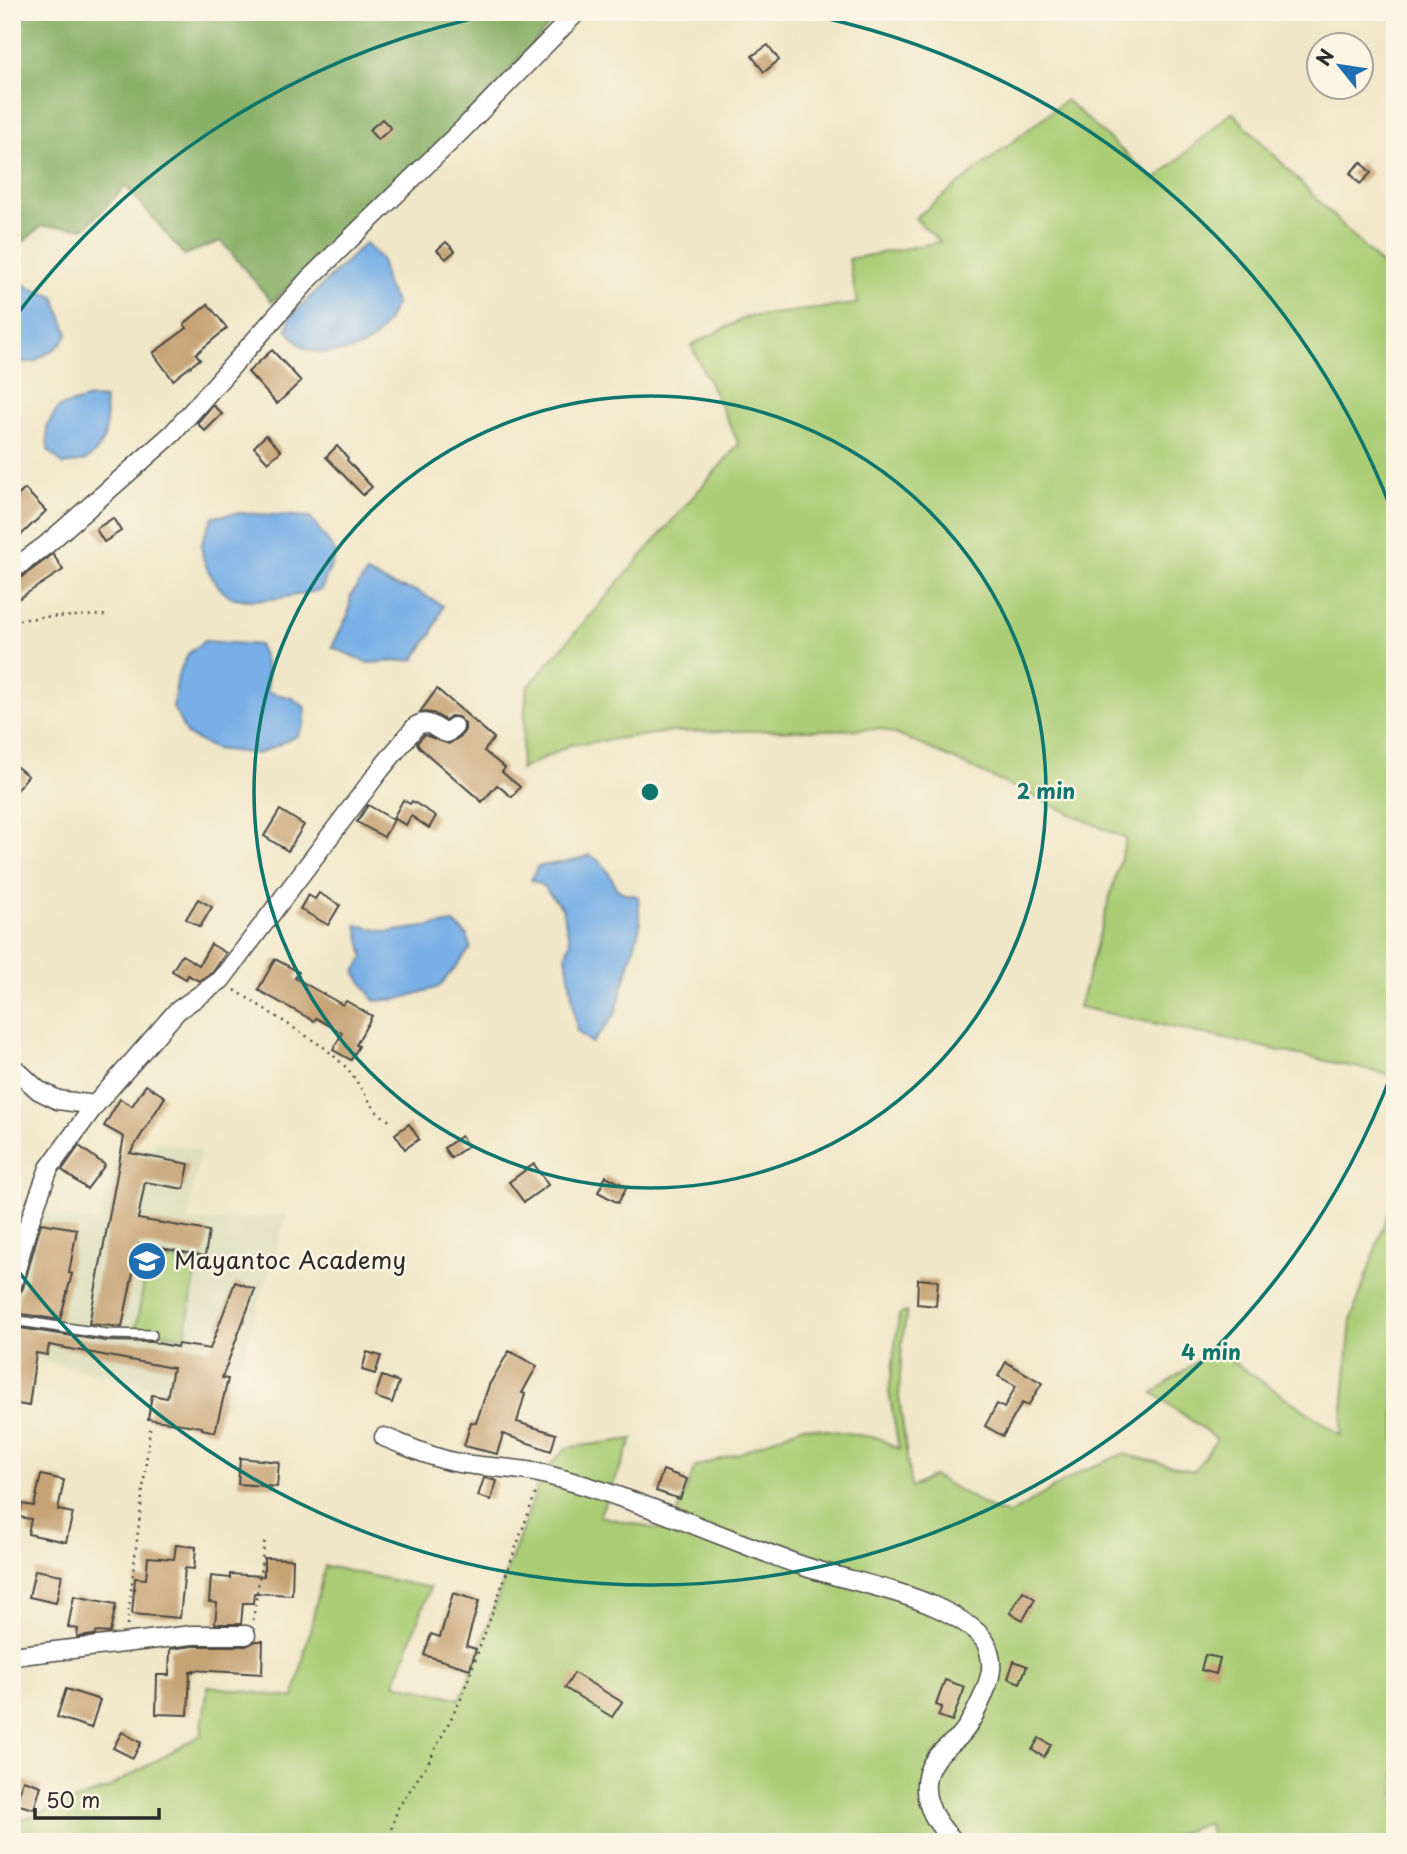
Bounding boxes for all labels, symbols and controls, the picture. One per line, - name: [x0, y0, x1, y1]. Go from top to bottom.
- north arrow: [1306, 32, 1376, 102]
- text: N: [1309, 43, 1340, 71]
- text: 2 min: [1017, 774, 1075, 806]
- centre of rings: [638, 780, 662, 804]
- school or university icon: Mayantoc Academy: [126, 1240, 168, 1282]
- place label: Mayantoc Academy: [174, 1241, 406, 1277]
- text: 4 min: [1181, 1335, 1241, 1367]
- scale bar: [35, 1777, 159, 1821]
- text: 50 m: [46, 1783, 100, 1815]

